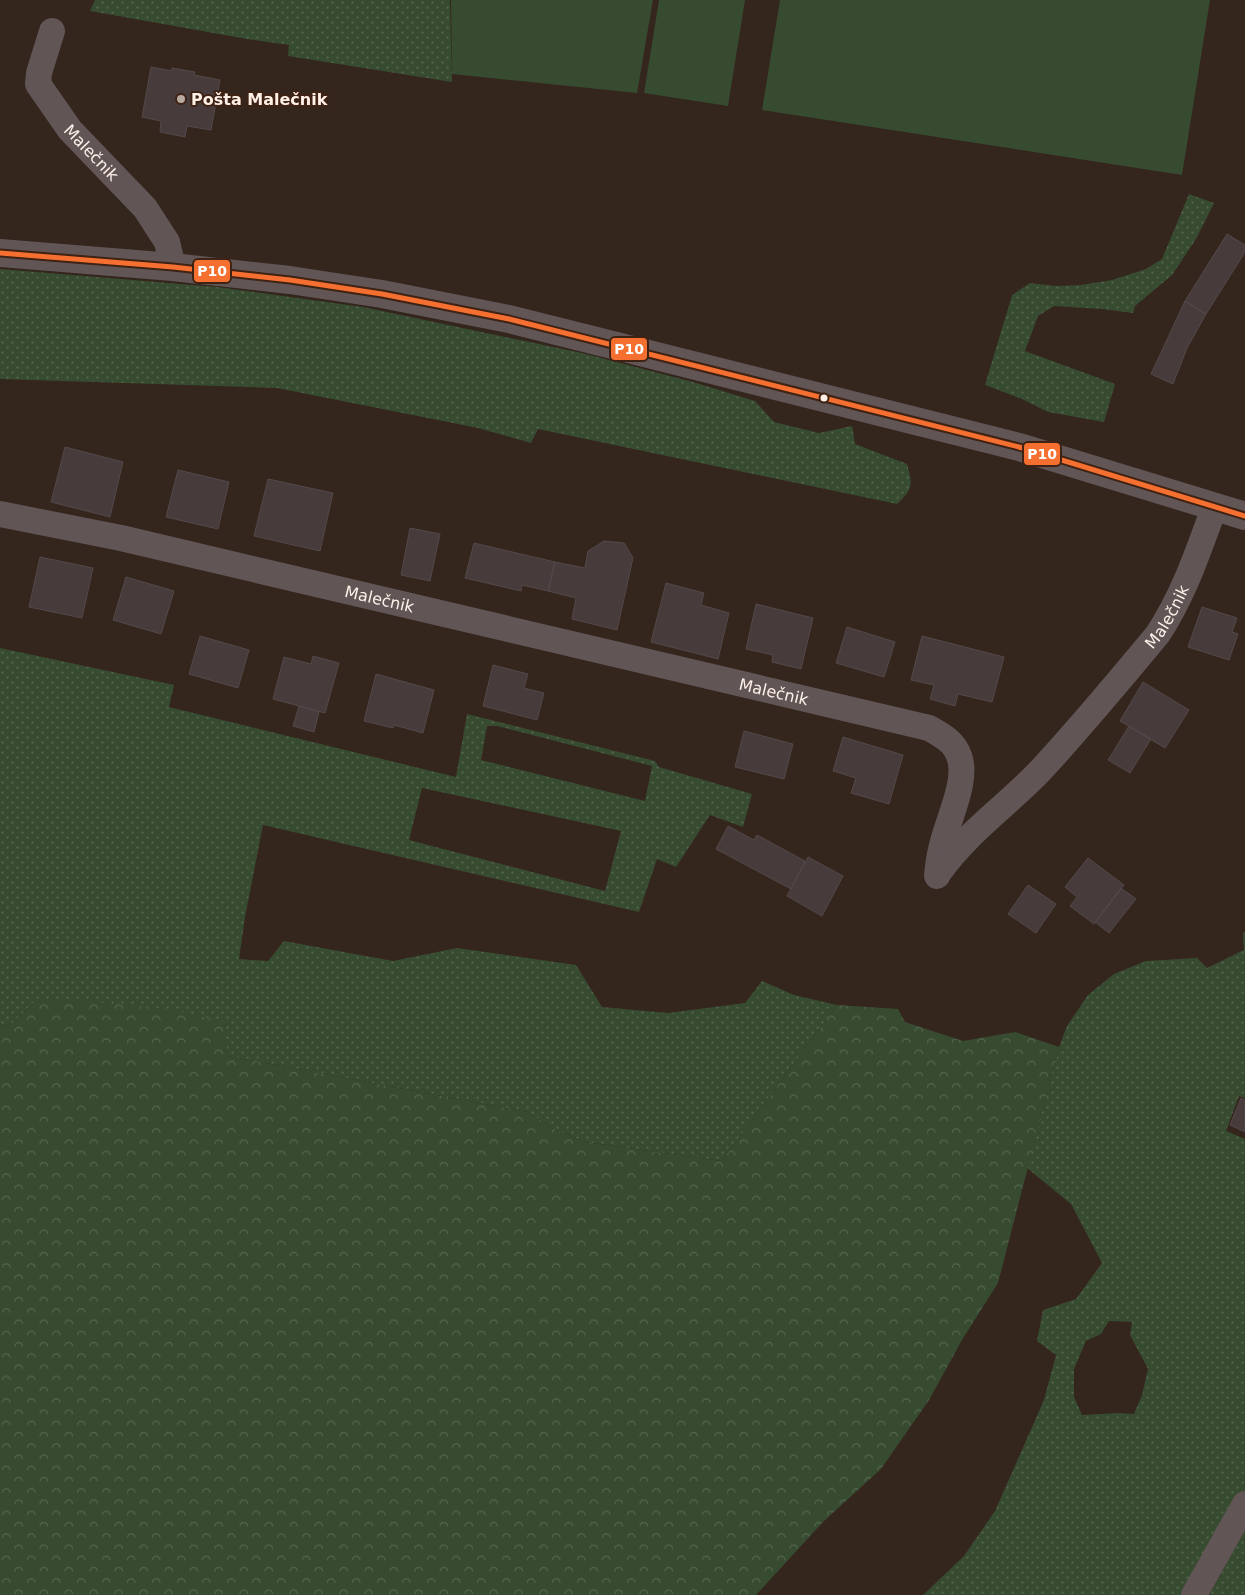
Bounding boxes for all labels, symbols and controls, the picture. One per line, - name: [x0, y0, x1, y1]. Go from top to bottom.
- place label: Pošta Malečnik: [191, 90, 328, 109]
- marker: Pošta Malečnik: [175, 93, 187, 105]
- street label: Malečnik: [60, 121, 123, 185]
- line badge: P10: [193, 259, 231, 283]
- text: P10: [197, 263, 227, 279]
- line badge: P10: [610, 337, 648, 361]
- text: P10: [614, 341, 644, 357]
- unlabelled marker: [819, 393, 829, 403]
- line badge: P10: [1023, 442, 1061, 466]
- text: P10: [1027, 446, 1057, 462]
- street label: Malečnik: [1141, 581, 1193, 653]
- street label: Malečnik: [343, 582, 417, 617]
- street label: Malečnik: [737, 675, 811, 709]

